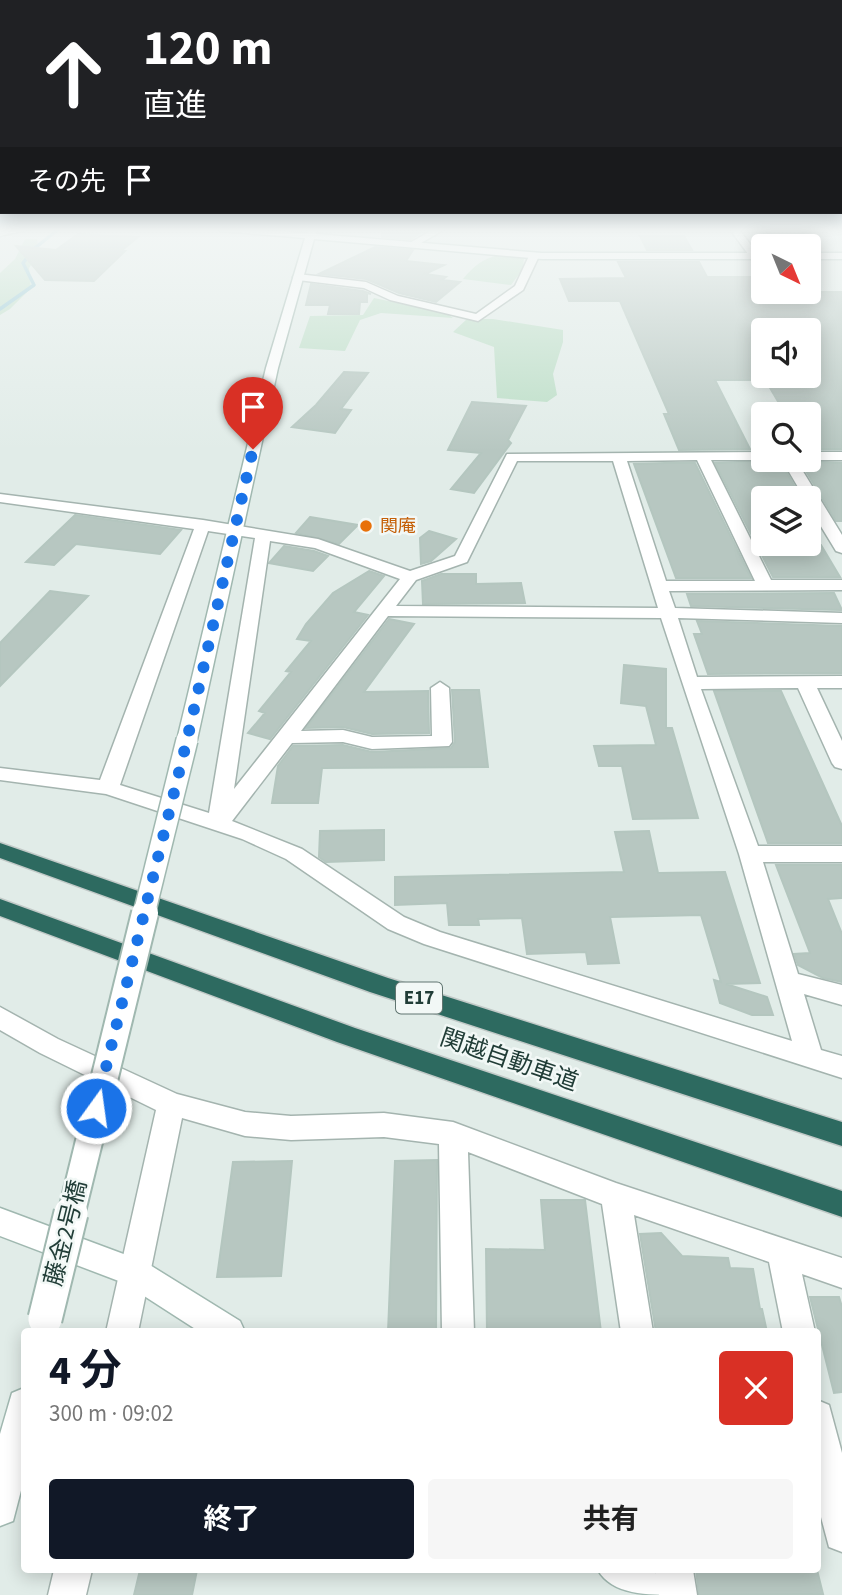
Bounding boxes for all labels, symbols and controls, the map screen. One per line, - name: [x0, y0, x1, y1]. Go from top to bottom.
- text: 120 m: [143, 14, 272, 84]
- icon: ahead: [28, 28, 119, 119]
- text: 直進: [143, 83, 207, 129]
- icon: arrive: [120, 161, 158, 199]
- text: その先: [28, 163, 106, 200]
- north arrow: [751, 234, 821, 304]
- map controls: [751, 234, 821, 556]
- button: sound: [751, 318, 821, 388]
- pin: [223, 377, 283, 449]
- icon: arrive: [234, 388, 272, 426]
- button: search: [751, 402, 821, 472]
- button: layers: [751, 486, 821, 556]
- place label: 関庵: [380, 514, 416, 539]
- marker: 関庵: [358, 518, 374, 534]
- road number: E17: [396, 982, 442, 1014]
- street label: 関越自動車道: [435, 1020, 583, 1100]
- position arrow: [59, 1071, 133, 1145]
- street label: 藤金2号橋: [36, 1176, 96, 1290]
- text: 4 分: [49, 1341, 122, 1401]
- button: close: [719, 1351, 793, 1425]
- text: 300 m · 09:02: [49, 1397, 173, 1430]
- button: 終了: [49, 1479, 414, 1559]
- button: 共有: [428, 1479, 793, 1559]

